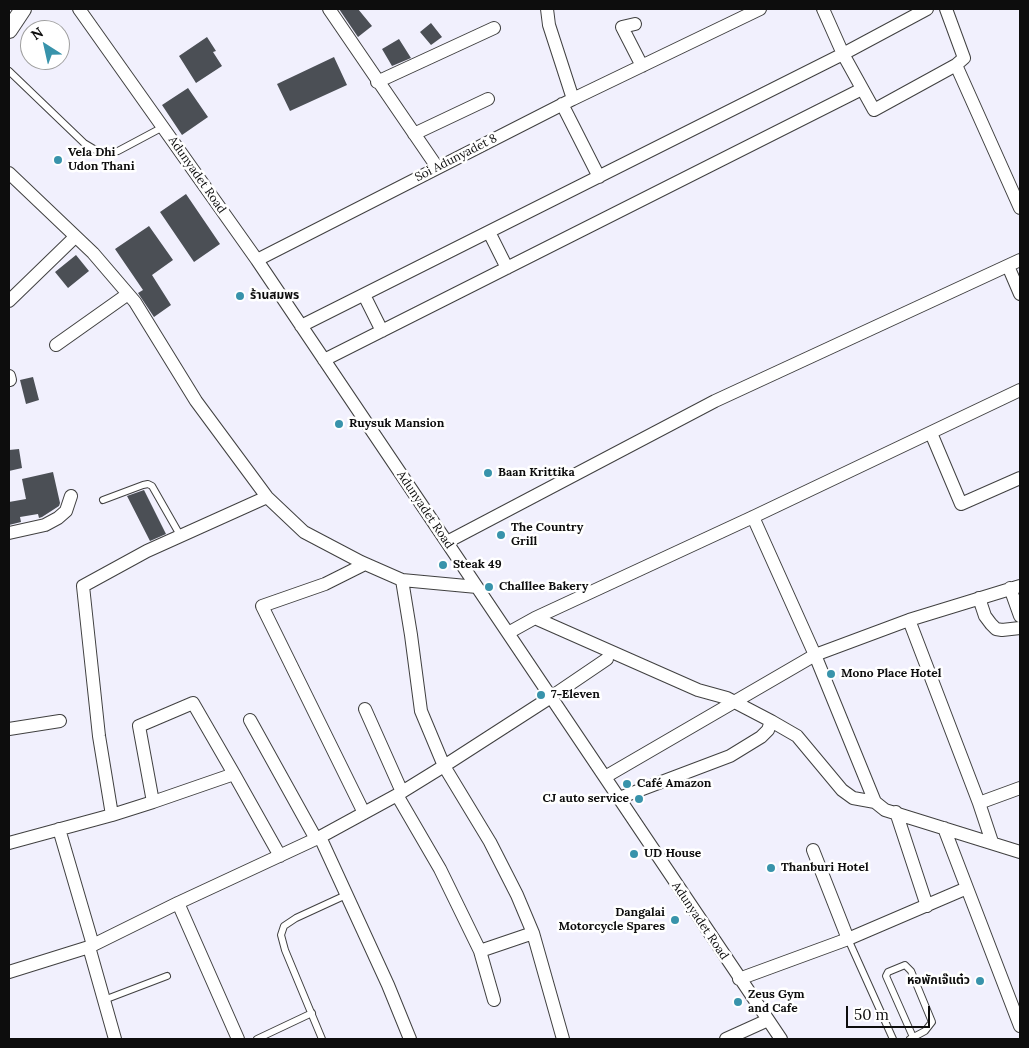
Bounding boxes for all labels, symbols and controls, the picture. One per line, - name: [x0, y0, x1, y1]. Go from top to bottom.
- north arrow: [20, 20, 70, 70]
- text: N: [27, 23, 47, 44]
- street label: Soi Adunyadet 8: [413, 131, 499, 185]
- street label: Adunyadet Road: [165, 134, 229, 216]
- place label: Vela Dhi Udon Thani: [68, 146, 135, 174]
- marker: Vela Dhi Udon Thani: [52, 154, 64, 166]
- place label: ร้านสมพร: [250, 289, 299, 303]
- marker: ร้านสมพร: [234, 290, 246, 302]
- place label: Ruysuk Mansion: [349, 417, 444, 431]
- marker: Ruysuk Mansion: [333, 418, 345, 430]
- place label: Baan Krittika: [498, 466, 575, 480]
- marker: Baan Krittika: [482, 467, 494, 479]
- street label: Adunyadet Road: [394, 468, 456, 552]
- place label: The Country Grill: [511, 521, 583, 549]
- marker: The Country Grill: [495, 529, 507, 541]
- place label: Steak 49: [453, 558, 502, 572]
- marker: Steak 49: [437, 559, 449, 571]
- place label: Challlee Bakery: [499, 580, 588, 594]
- marker: Challlee Bakery: [483, 581, 495, 593]
- place label: Mono Place Hotel: [841, 667, 942, 681]
- marker: Mono Place Hotel: [825, 668, 837, 680]
- place label: 7-Eleven: [551, 688, 600, 702]
- marker: 7-Eleven: [535, 689, 547, 701]
- place label: Café Amazon: [637, 777, 711, 791]
- marker: Café Amazon: [621, 778, 633, 790]
- place label: CJ auto service: [542, 792, 629, 806]
- marker: CJ auto service: [633, 793, 645, 805]
- place label: UD House: [644, 847, 701, 861]
- marker: UD House: [628, 848, 640, 860]
- place label: Thanburi Hotel: [781, 861, 869, 875]
- marker: Thanburi Hotel: [765, 862, 777, 874]
- street label: Adunyadet Road: [669, 879, 731, 963]
- place label: Dangalai Motorcycle Spares: [559, 906, 665, 934]
- marker: Dangalai Motorcycle Spares: [669, 914, 681, 926]
- place label: หอพักเจ๊แต๋ว: [907, 974, 970, 988]
- marker: หอพักเจ๊แต๋ว: [974, 975, 986, 987]
- place label: Zeus Gym and Cafe: [748, 988, 805, 1016]
- marker: Zeus Gym and Cafe: [732, 996, 744, 1008]
- scale bar: [849, 996, 933, 1028]
- text: 50 m: [854, 1005, 889, 1024]

